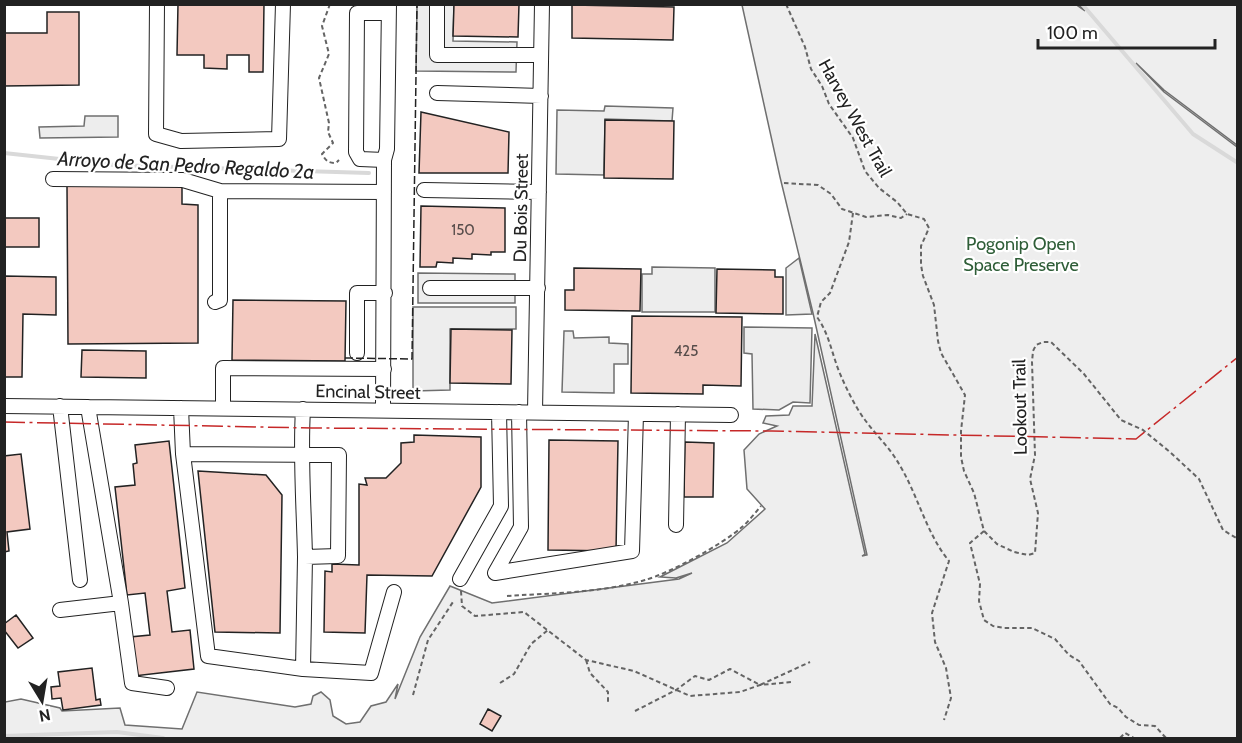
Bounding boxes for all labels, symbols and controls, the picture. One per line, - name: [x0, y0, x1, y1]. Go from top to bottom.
- scale bar: [1038, 12, 1215, 50]
- text: 100 m: [1047, 22, 1098, 44]
- street label: Harvey West Trail: [814, 55, 897, 181]
- water label: Arroyo de San Pedro Regaldo 2a: [56, 146, 315, 184]
- street label: Du Bois Street: [509, 153, 533, 263]
- house number: 150: [451, 221, 475, 239]
- park label: Pogonip Open Space Preserve: [963, 233, 1079, 276]
- house number: 425: [674, 342, 698, 360]
- street label: Lookout Trail: [1008, 358, 1032, 455]
- street label: Encinal Street: [315, 380, 421, 404]
- north arrow: [12, 671, 72, 731]
- text: N: [37, 705, 52, 726]

